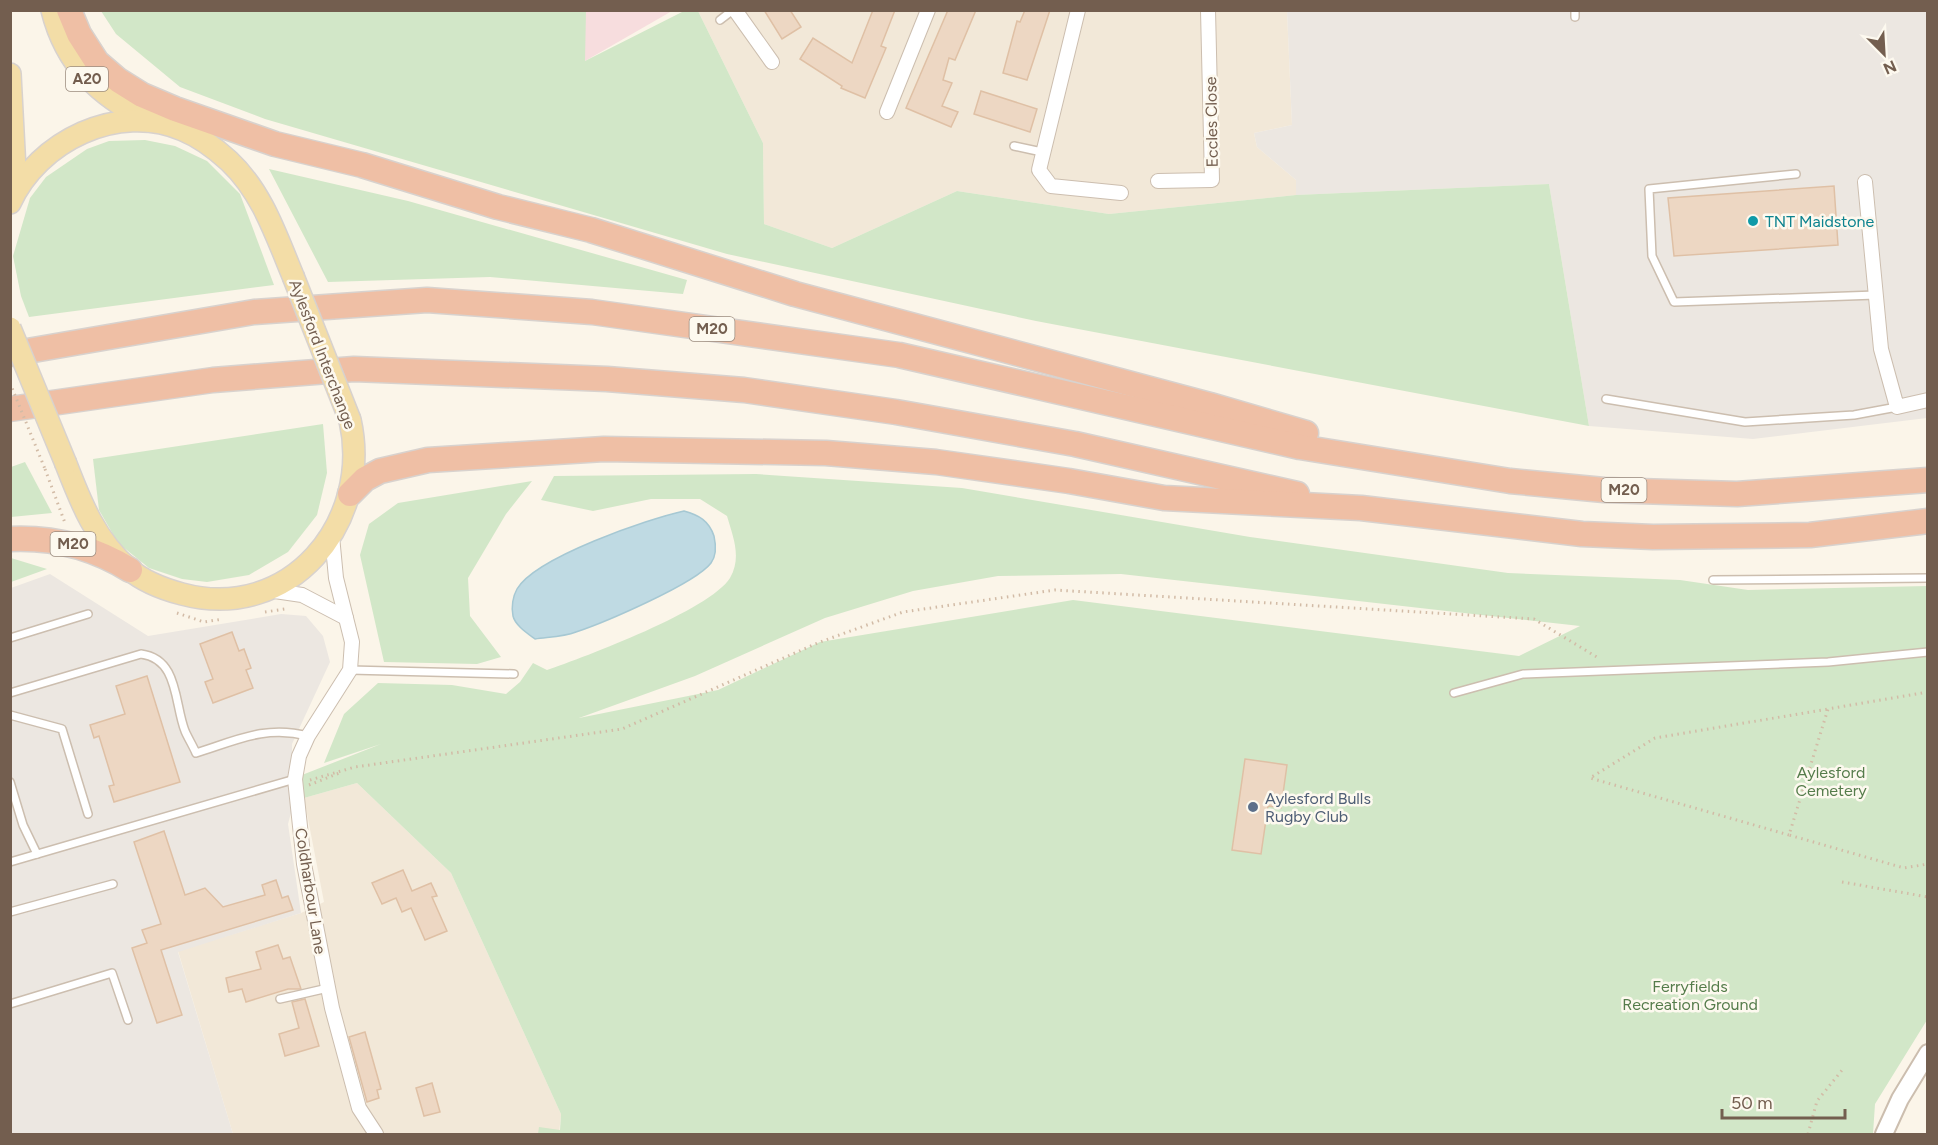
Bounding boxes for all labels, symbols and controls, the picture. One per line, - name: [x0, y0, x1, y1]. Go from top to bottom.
- north arrow: [1854, 24, 1914, 84]
- text: N: [1880, 56, 1899, 78]
- road number: A20: [66, 67, 108, 91]
- street label: Eccles Close: [1201, 76, 1222, 168]
- place label: TNT Maidstone: [1765, 212, 1874, 231]
- marker: TNT Maidstone: [1746, 214, 1760, 228]
- street label: Aylesford Interchange: [285, 277, 360, 432]
- road number: M20: [690, 317, 734, 341]
- road number: M20: [1602, 478, 1646, 502]
- road number: M20: [50, 532, 96, 556]
- park label: Aylesford Cemetery: [1795, 763, 1867, 800]
- place label: Aylesford Bulls Rugby Club: [1265, 789, 1371, 826]
- marker: Aylesford Bulls Rugby Club: [1246, 800, 1260, 814]
- street label: Coldharbour Lane: [291, 827, 330, 956]
- park label: Ferryfields Recreation Ground: [1622, 977, 1758, 1014]
- scale bar: [1722, 1082, 1845, 1120]
- text: 50 m: [1731, 1092, 1773, 1114]

